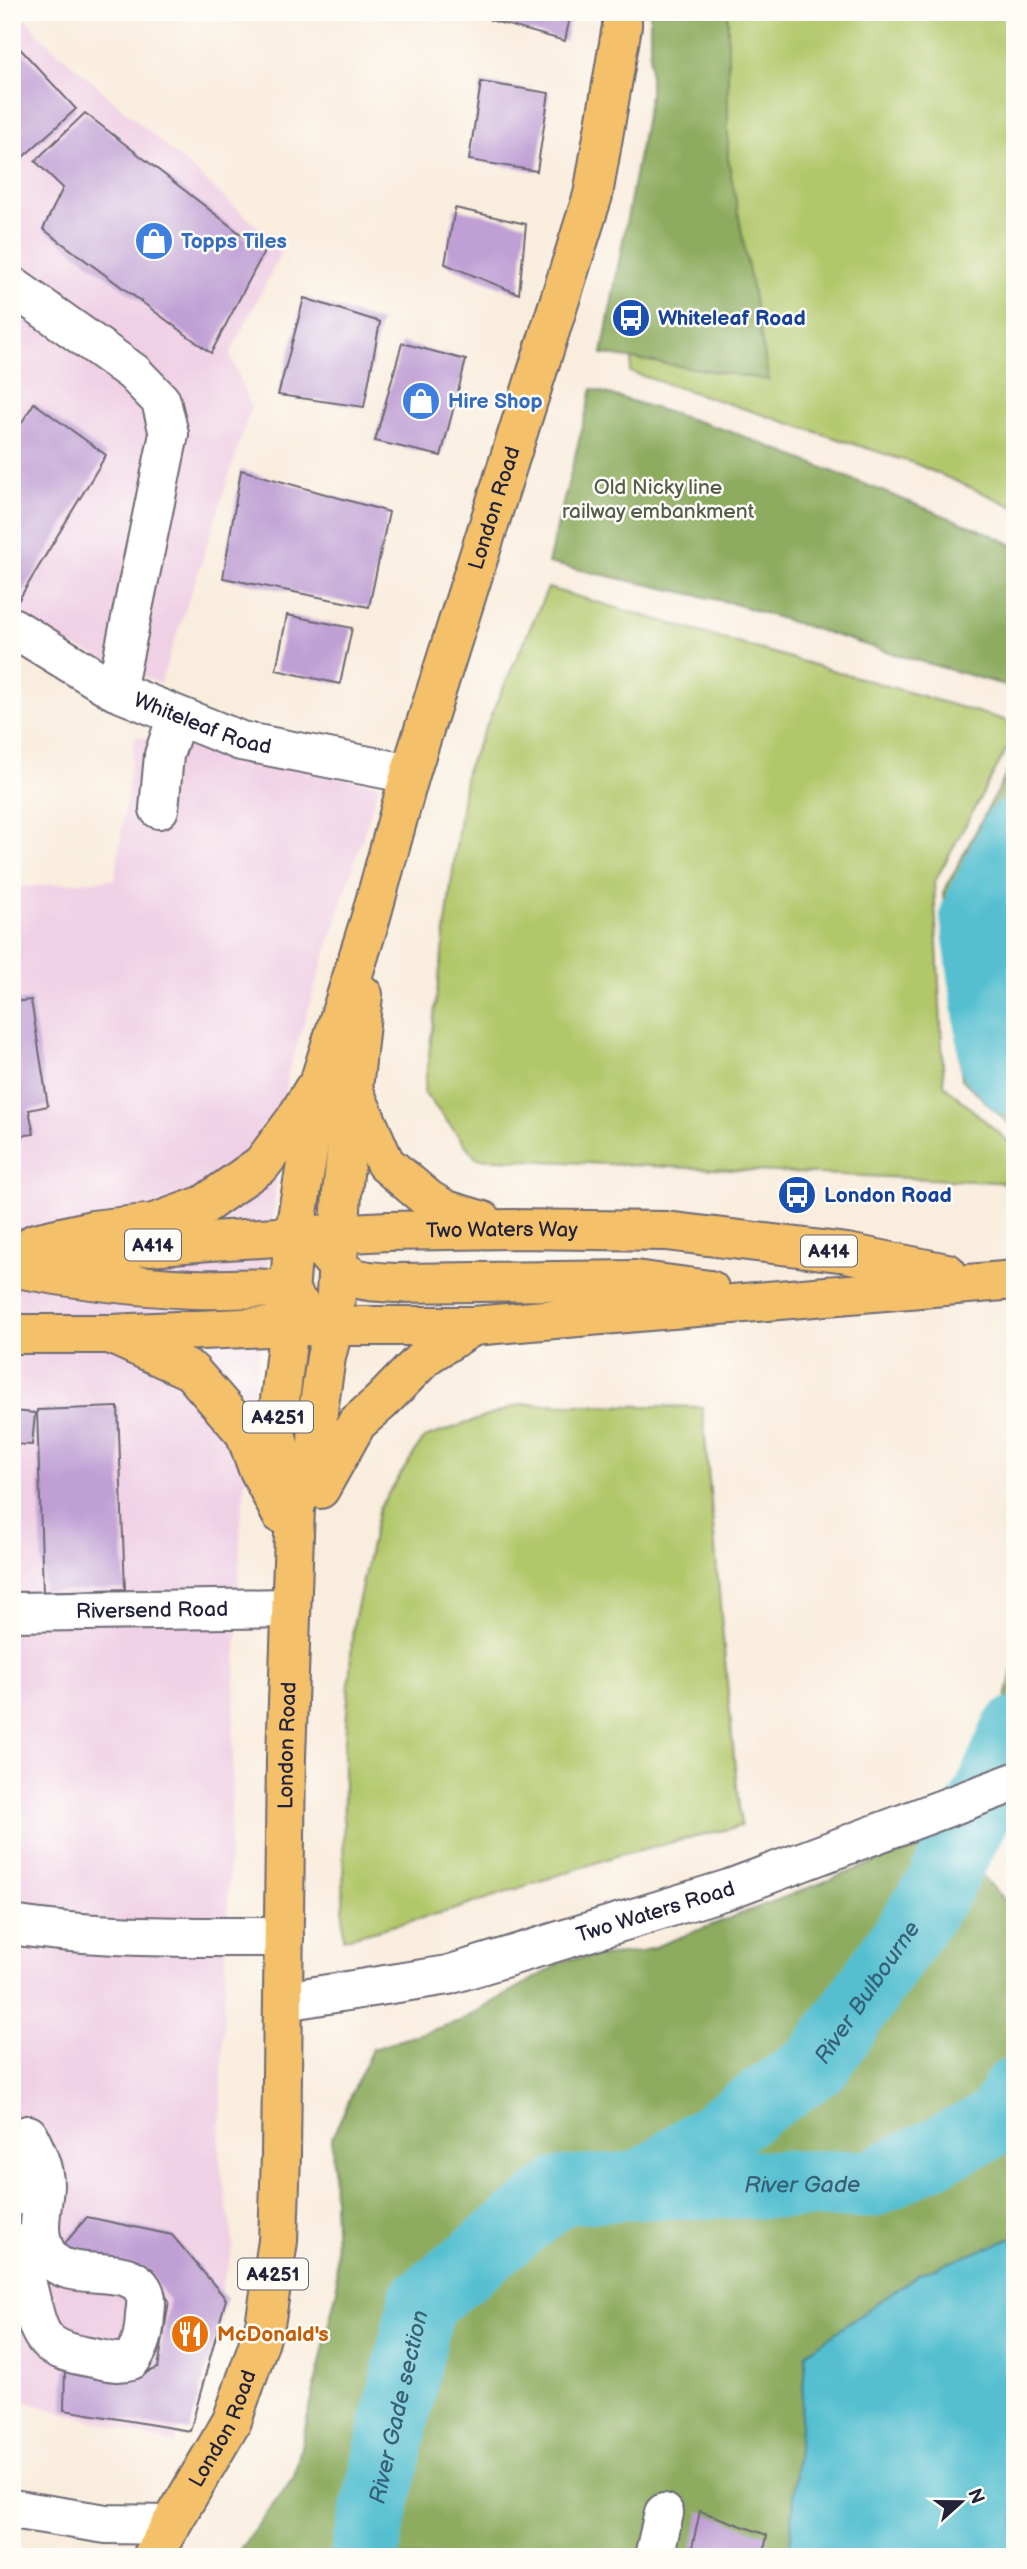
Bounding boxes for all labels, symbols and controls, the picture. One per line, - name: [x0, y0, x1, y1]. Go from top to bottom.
- shop icon: Topps Tiles: [133, 220, 175, 262]
- place label: Topps Tiles: [181, 229, 287, 254]
- bus stop icon: Whiteleaf Road: [610, 297, 652, 339]
- place label: Whiteleaf Road: [658, 306, 806, 331]
- shop icon: Hire Shop: [400, 380, 442, 422]
- place label: Hire Shop: [448, 389, 543, 414]
- street label: London Road: [463, 444, 526, 573]
- park label: Old Nicky line railway embankment: [562, 475, 755, 524]
- street label: Whiteleaf Road: [130, 687, 274, 760]
- bus stop icon: London Road: [776, 1174, 818, 1216]
- place label: London Road: [824, 1183, 952, 1208]
- street label: Two Waters Way: [426, 1217, 578, 1243]
- road number: A414: [125, 1230, 181, 1260]
- road number: A414: [801, 1236, 857, 1266]
- road number: A4251: [243, 1401, 313, 1432]
- street label: Riversend Road: [76, 1597, 228, 1624]
- street label: London Road: [273, 1681, 302, 1809]
- street label: Two Waters Road: [573, 1876, 738, 1948]
- water label: River Bulbourne: [809, 1916, 926, 2069]
- water label: River Gade: [744, 2171, 860, 2200]
- road number: A4251: [238, 2258, 308, 2290]
- water label: River Gade section: [364, 2308, 435, 2507]
- restaurant icon: McDonald's: [169, 2313, 211, 2355]
- place label: McDonald's: [217, 2322, 329, 2347]
- street label: London Road: [184, 2367, 262, 2492]
- north arrow: [926, 2468, 996, 2538]
- text: N: [962, 2486, 989, 2507]

